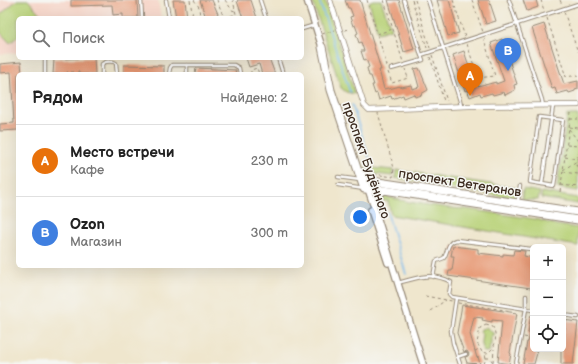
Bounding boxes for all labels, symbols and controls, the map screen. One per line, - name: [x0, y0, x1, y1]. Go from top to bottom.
- search box: [16, 16, 304, 60]
- icon: search: [30, 27, 52, 49]
- text: Поиск: [62, 29, 105, 48]
- pin: B: [495, 38, 521, 71]
- pin: A: [457, 63, 483, 96]
- text: Рядом: [32, 88, 83, 108]
- text: Найдено: 2: [220, 90, 288, 106]
- street label: проспект Будённого: [339, 100, 394, 221]
- text: Место встречи: [70, 143, 174, 162]
- text: A: [41, 153, 49, 169]
- text: 230 m: [251, 153, 288, 169]
- text: Кафе: [70, 162, 104, 178]
- street label: проспект Ветеранов: [397, 165, 523, 201]
- your location: [350, 207, 370, 227]
- text: Ozon: [70, 215, 105, 234]
- text: B: [40, 225, 50, 241]
- text: 300 m: [250, 225, 288, 241]
- text: Магазин: [70, 234, 122, 250]
- map controls: [530, 244, 566, 352]
- button: +: [530, 244, 566, 280]
- button: −: [530, 280, 566, 316]
- button: locate: [530, 316, 566, 352]

